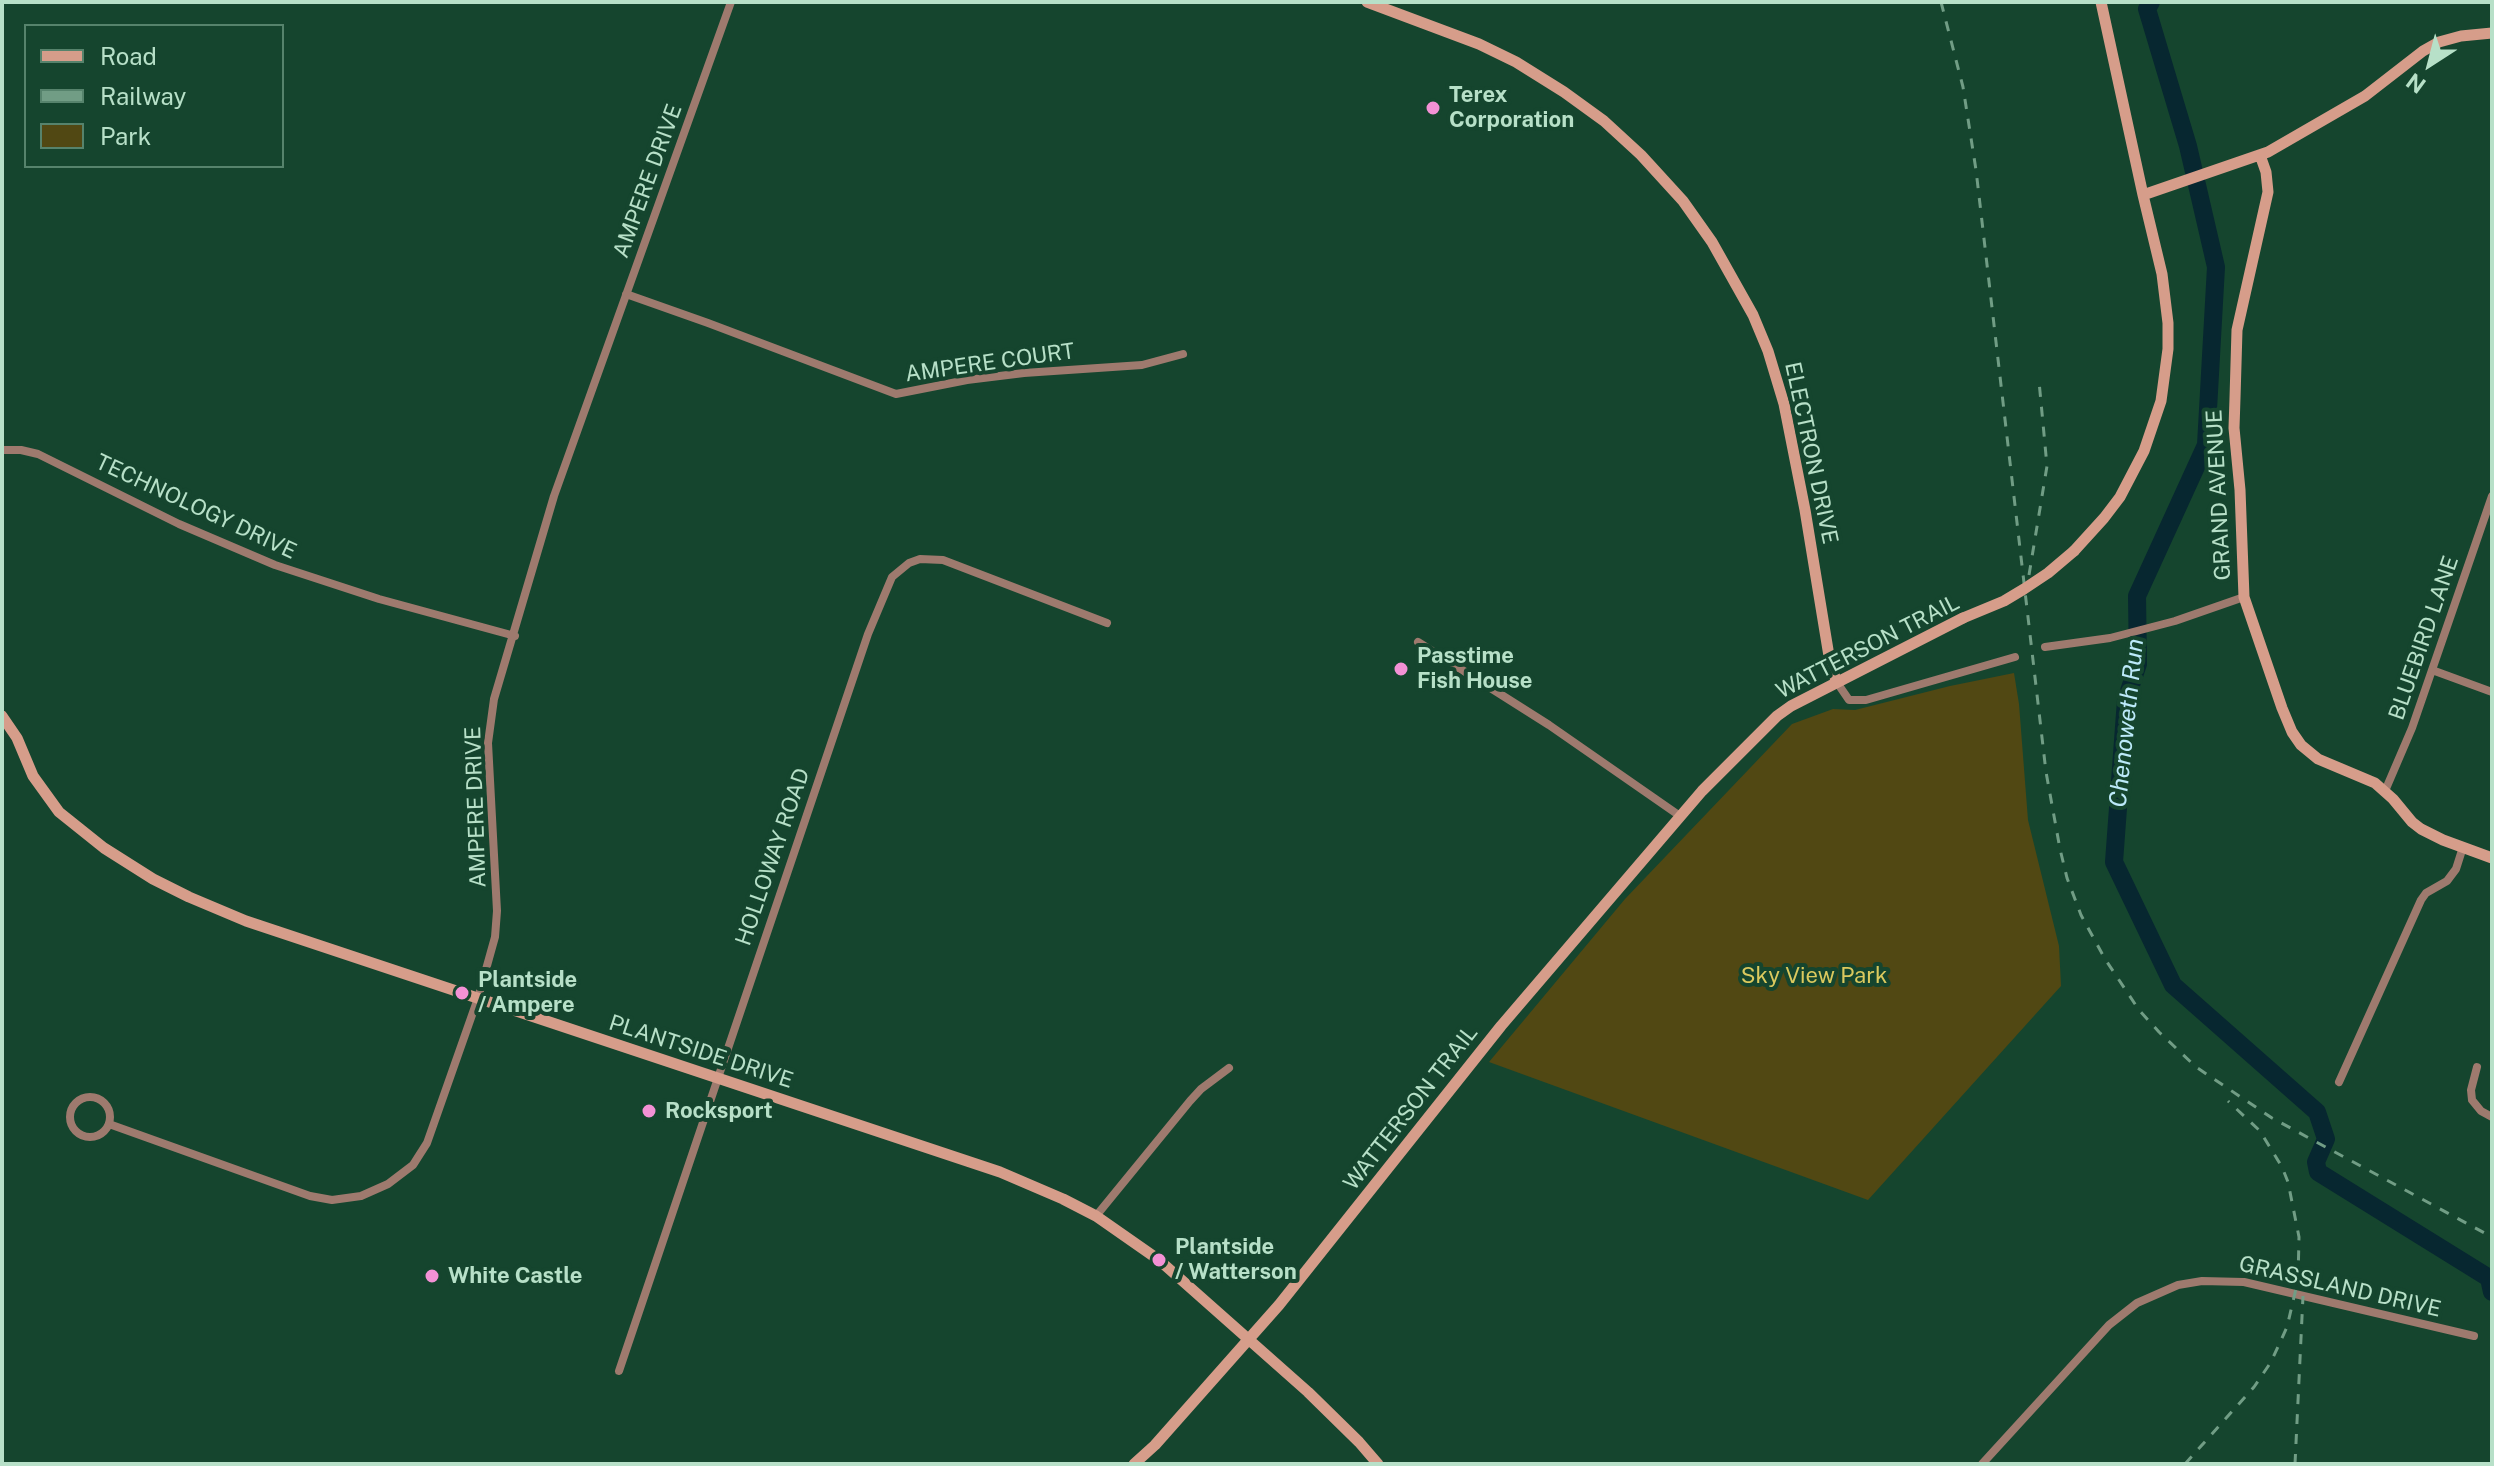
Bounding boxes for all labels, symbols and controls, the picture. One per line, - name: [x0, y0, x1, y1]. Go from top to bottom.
- legend: [24, 24, 284, 168]
- north arrow: [2390, 24, 2470, 104]
- text: Road: [100, 42, 157, 70]
- text: N: [2401, 68, 2430, 99]
- text: Railway: [100, 82, 186, 110]
- place label: Terex Corporation: [1449, 82, 1574, 134]
- marker: Terex Corporation: [1424, 99, 1442, 117]
- street label: AMPERE DRIVE: [608, 101, 688, 261]
- text: Park: [100, 122, 151, 150]
- street label: AMPERE COURT: [904, 338, 1076, 388]
- street label: ELECTRON DRIVE: [1779, 360, 1843, 546]
- street label: GRAND AVENUE: [2201, 409, 2237, 581]
- street label: TECHNOLOGY DRIVE: [91, 449, 301, 565]
- street label: BLUEBIRD LANE: [2384, 552, 2464, 724]
- street label: WATTERSON TRAIL: [1772, 589, 1964, 705]
- water label: Chenoweth Run: [2104, 637, 2150, 809]
- place label: Passtime Fish House: [1417, 643, 1533, 694]
- marker: Passtime Fish House: [1392, 660, 1410, 678]
- street label: AMPERE DRIVE: [460, 726, 492, 888]
- street label: HOLLOWAY ROAD: [730, 765, 816, 949]
- park label: Sky View Park: [1741, 963, 1887, 989]
- place label: Plantside / Ampere: [478, 967, 577, 1018]
- marker: Plantside / Ampere: [453, 984, 471, 1002]
- street label: PLANTSIDE DRIVE: [605, 1010, 797, 1094]
- street label: WATTERSON TRAIL: [1338, 1020, 1484, 1196]
- place label: Rocksport: [665, 1098, 773, 1124]
- marker: Rocksport: [640, 1102, 658, 1120]
- place label: Plantside / Watterson: [1175, 1234, 1297, 1286]
- marker: Plantside / Watterson: [1150, 1251, 1168, 1269]
- street label: GRASSLAND DRIVE: [2236, 1251, 2444, 1323]
- place label: White Castle: [448, 1263, 582, 1289]
- marker: White Castle: [423, 1267, 441, 1285]

